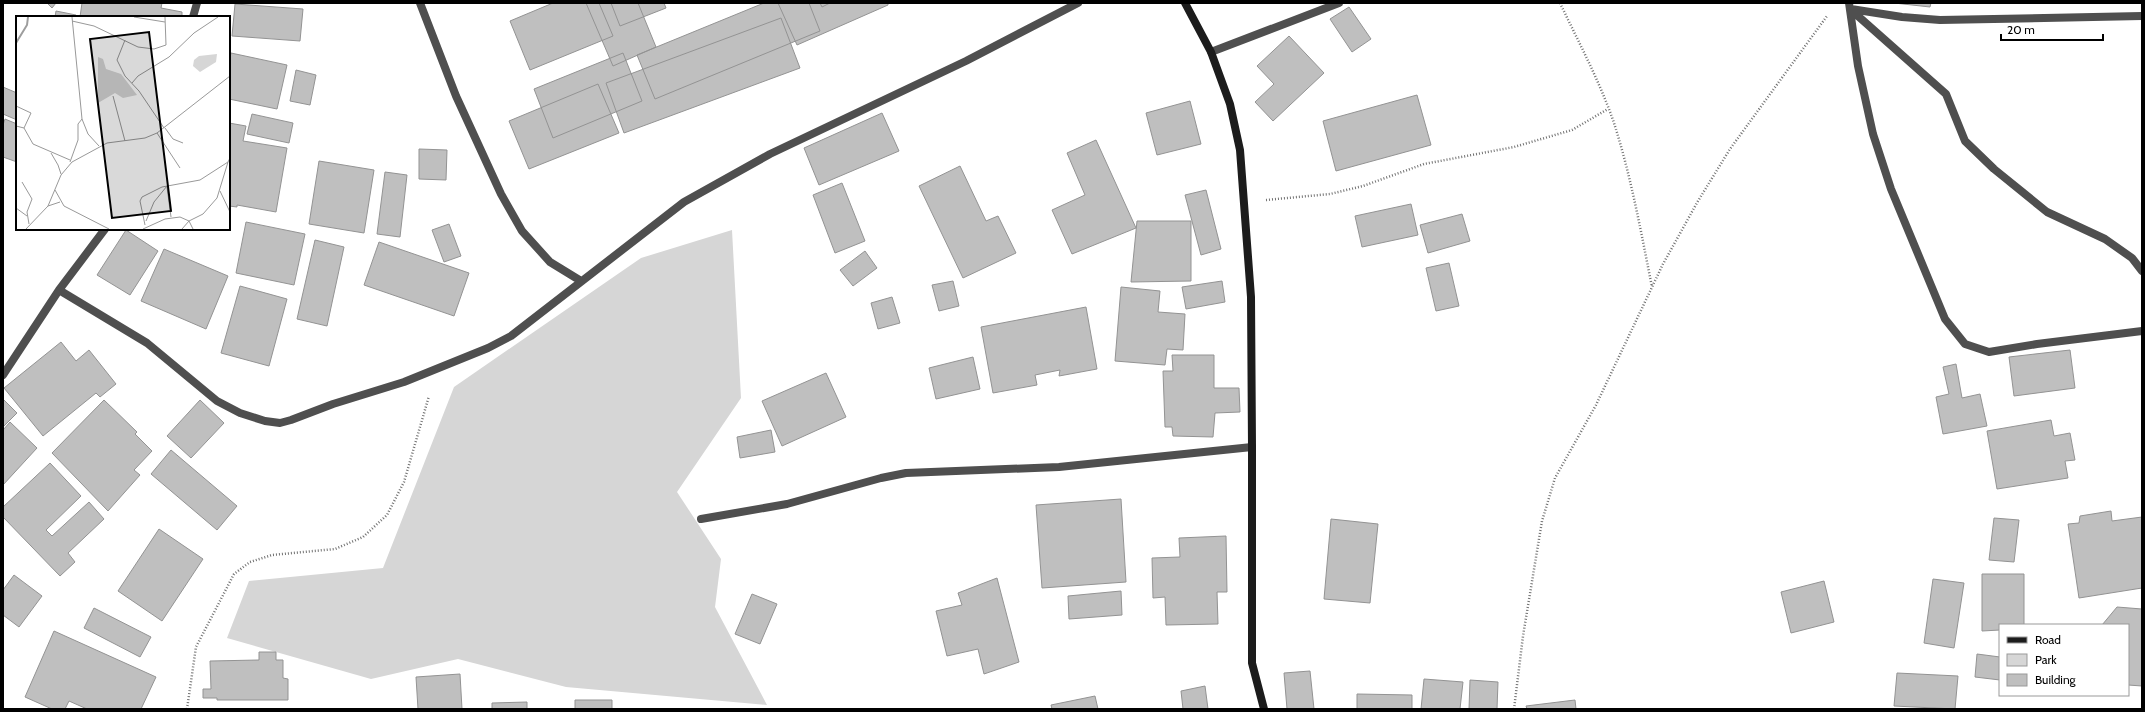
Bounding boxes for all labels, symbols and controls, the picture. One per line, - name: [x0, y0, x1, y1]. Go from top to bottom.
- inset map: [16, 16, 230, 230]
- scale bar: [2001, 16, 2103, 42]
- text: 20 m: [2007, 22, 2035, 37]
- legend: [1999, 624, 2129, 696]
- text: Road: [2035, 632, 2061, 647]
- text: Park: [2035, 652, 2057, 667]
- text: Building: [2035, 672, 2077, 687]

